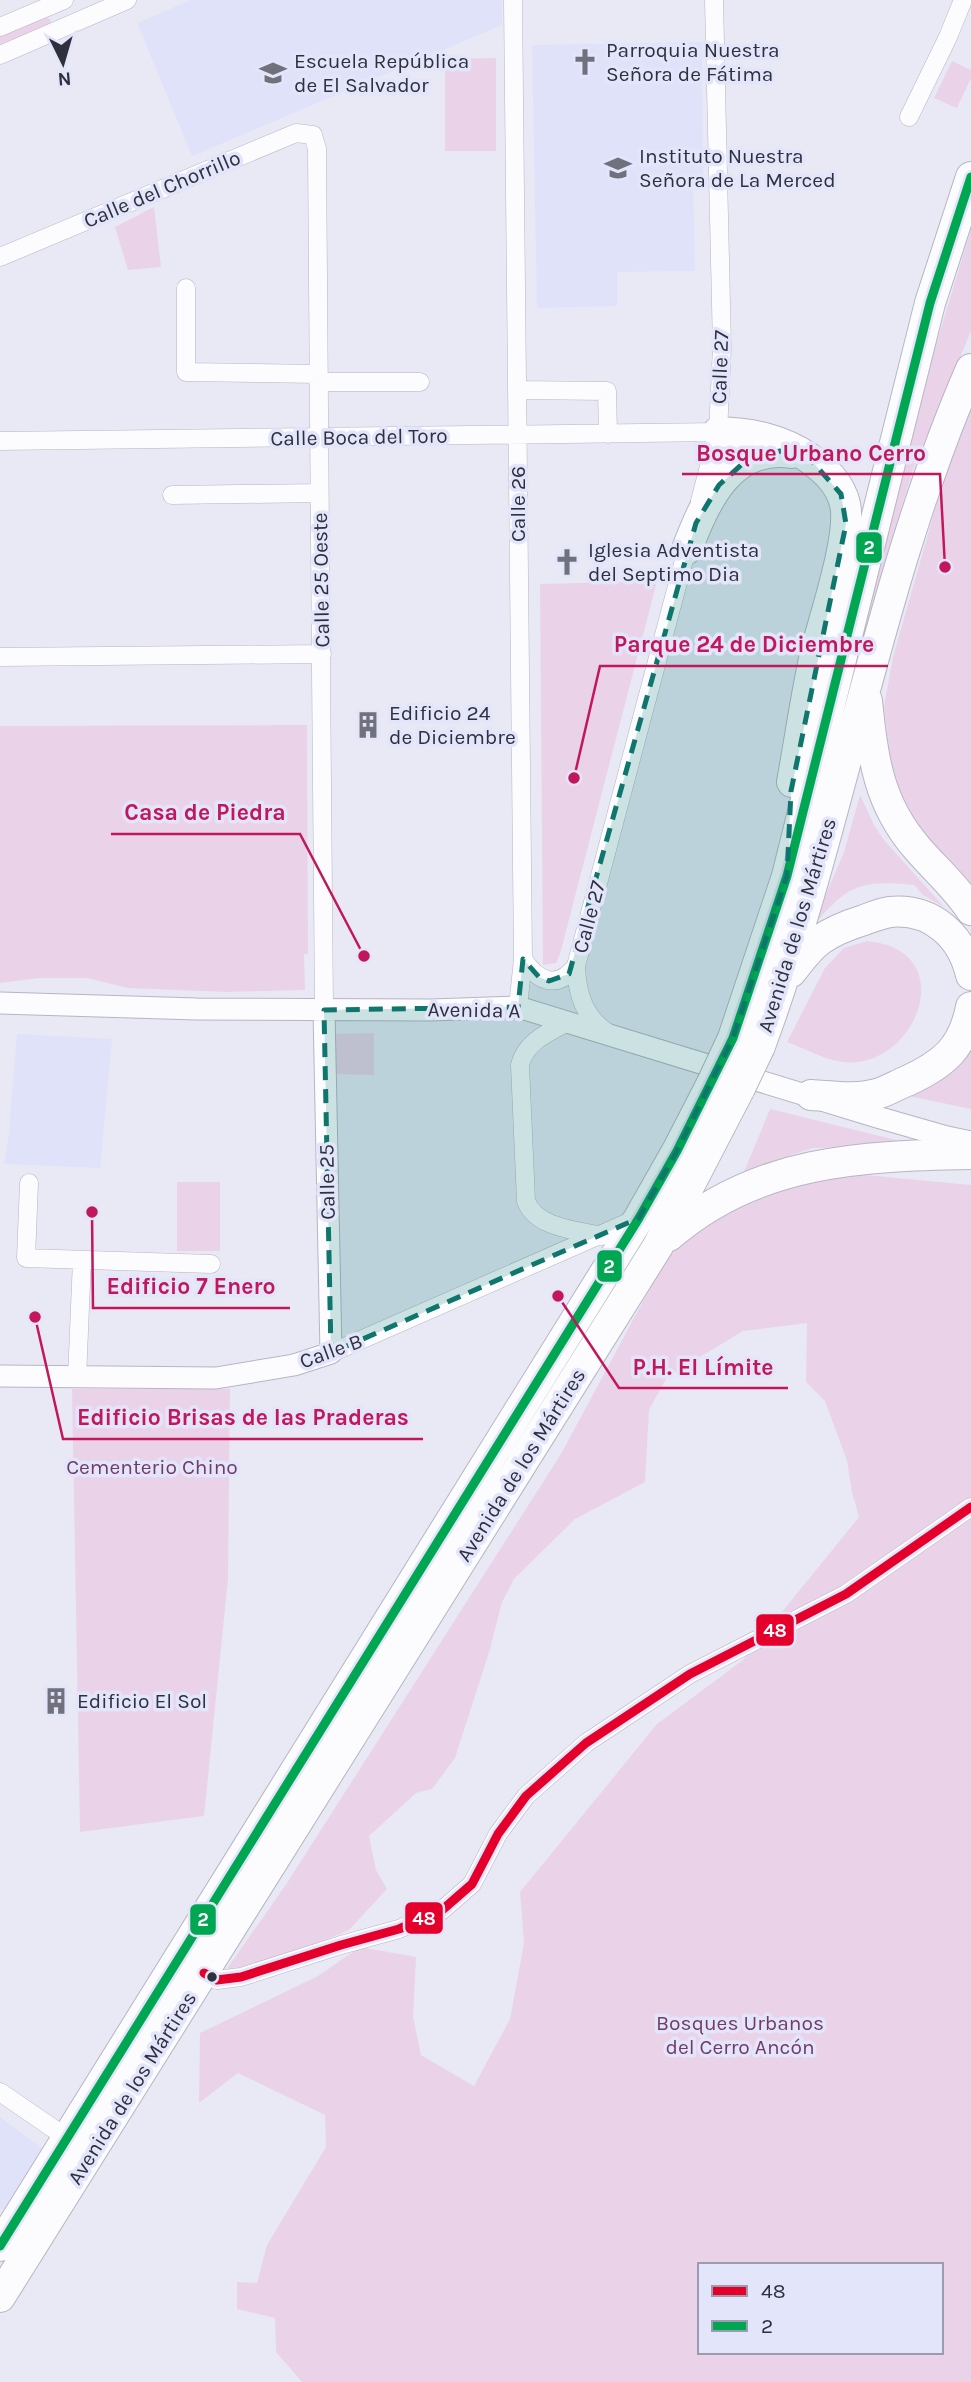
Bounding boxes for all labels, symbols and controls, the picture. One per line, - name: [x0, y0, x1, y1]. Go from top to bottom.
- north arrow: [28, 28, 98, 98]
- place label: Parroquia Nuestra Señora de Fátima: [606, 38, 780, 86]
- church icon: Parroquia Nuestra Señora de Fátima: [570, 47, 600, 77]
- place label: Escuela República de El Salvador: [294, 49, 469, 97]
- school or university icon: Escuela República de El Salvador: [258, 58, 288, 88]
- text: N: [57, 67, 72, 90]
- place label: Instituto Nuestra Señora de La Merced: [639, 144, 836, 192]
- street label: Calle del Chorrillo: [80, 145, 244, 233]
- school or university icon: Instituto Nuestra Señora de La Merced: [603, 153, 633, 183]
- street label: Calle 27: [707, 329, 733, 404]
- street label: Calle Boca del Toro: [270, 423, 448, 451]
- callout: Bosque Urbano Cerro: [682, 430, 940, 474]
- text: Bosque Urbano Cerro: [696, 440, 926, 467]
- street label: Calle 26: [506, 466, 530, 542]
- street label: Calle 25 Oeste: [308, 512, 334, 648]
- line badge: 2: [855, 531, 883, 564]
- text: 2: [863, 537, 875, 559]
- place label: Iglesia Adventista del Septimo Dia: [588, 538, 759, 586]
- church icon: Iglesia Adventista del Septimo Dia: [552, 547, 582, 577]
- callout: Parque 24 de Diciembre: [600, 622, 888, 666]
- text: Parque 24 de Diciembre: [614, 631, 874, 658]
- place label: Edificio 24 de Diciembre: [389, 701, 516, 749]
- building icon: Edificio 24 de Diciembre: [353, 710, 383, 740]
- callout: Casa de Piedra: [111, 790, 300, 834]
- text: Casa de Piedra: [124, 799, 286, 826]
- street label: Avenida de los Mártires: [753, 815, 841, 1035]
- street label: Calle 27: [568, 878, 610, 956]
- street label: Avenida A: [427, 997, 521, 1023]
- street label: Calle 25: [314, 1144, 340, 1220]
- line badge: 2: [596, 1249, 623, 1283]
- text: 2: [603, 1256, 615, 1278]
- callout: Edificio 7 Enero: [93, 1264, 290, 1308]
- text: Edificio 7 Enero: [106, 1273, 276, 1300]
- street label: Calle B: [296, 1329, 366, 1373]
- callout: P.H. El Límite: [619, 1344, 788, 1388]
- text: P.H. El Límite: [632, 1354, 774, 1381]
- street label: Avenida de los Mártires: [452, 1364, 590, 1566]
- callout: Edificio Brisas de las Praderas: [63, 1395, 423, 1439]
- text: Edificio Brisas de las Praderas: [77, 1404, 409, 1431]
- park label: Cementerio Chino: [66, 1455, 238, 1479]
- line badge: 48: [755, 1613, 795, 1647]
- text: 48: [763, 1620, 787, 1642]
- building icon: Edificio El Sol: [41, 1686, 71, 1716]
- place label: Edificio El Sol: [77, 1689, 207, 1713]
- line badge: 48: [404, 1901, 444, 1935]
- line badge: 2: [189, 1903, 217, 1936]
- text: 48: [412, 1908, 436, 1930]
- text: 2: [197, 1909, 209, 1931]
- unlabelled marker: [205, 1970, 219, 1984]
- street label: Avenida de los Mártires: [63, 1987, 201, 2189]
- park label: Bosques Urbanos del Cerro Ancón: [656, 2011, 824, 2059]
- legend: [698, 2263, 943, 2354]
- text: 48: [761, 2279, 786, 2303]
- text: 2: [761, 2314, 773, 2338]

